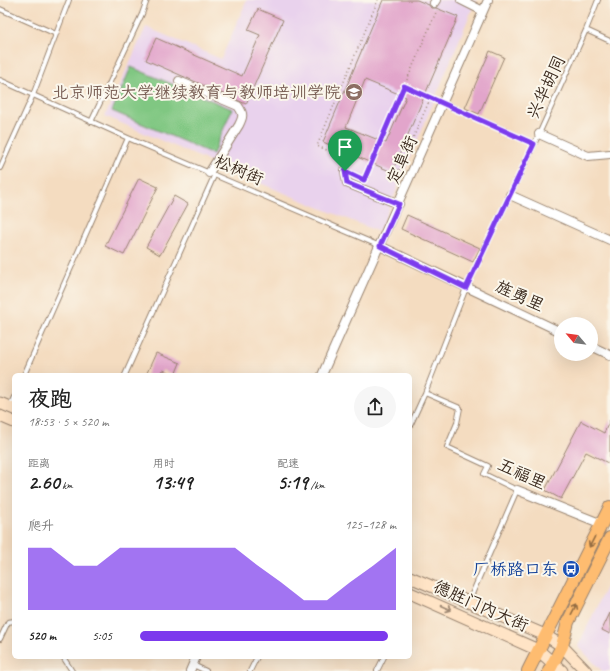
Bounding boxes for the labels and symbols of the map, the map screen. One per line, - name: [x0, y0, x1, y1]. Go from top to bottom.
- street label: 兴华胡同: [522, 52, 570, 122]
- place label: 北京师范大学继续教育与教师培训学院: [52, 82, 341, 103]
- school or university icon: 北京师范大学继续教育与教师培训学院: [344, 82, 364, 102]
- pin: [328, 130, 362, 171]
- street label: 定阜街: [382, 132, 422, 188]
- street label: 松树街: [211, 150, 267, 190]
- street label: 旌勇里: [492, 276, 548, 316]
- north arrow: [554, 317, 598, 361]
- street label: 五福里: [494, 454, 550, 494]
- one-way arrow: [588, 536, 596, 548]
- place label: 厂桥路口东: [473, 559, 558, 580]
- bus stop icon: 厂桥路口东: [561, 559, 581, 579]
- street label: 德胜门内大街: [430, 576, 532, 636]
- one-way arrow: [571, 603, 579, 615]
- one-way arrow: [439, 605, 451, 613]

